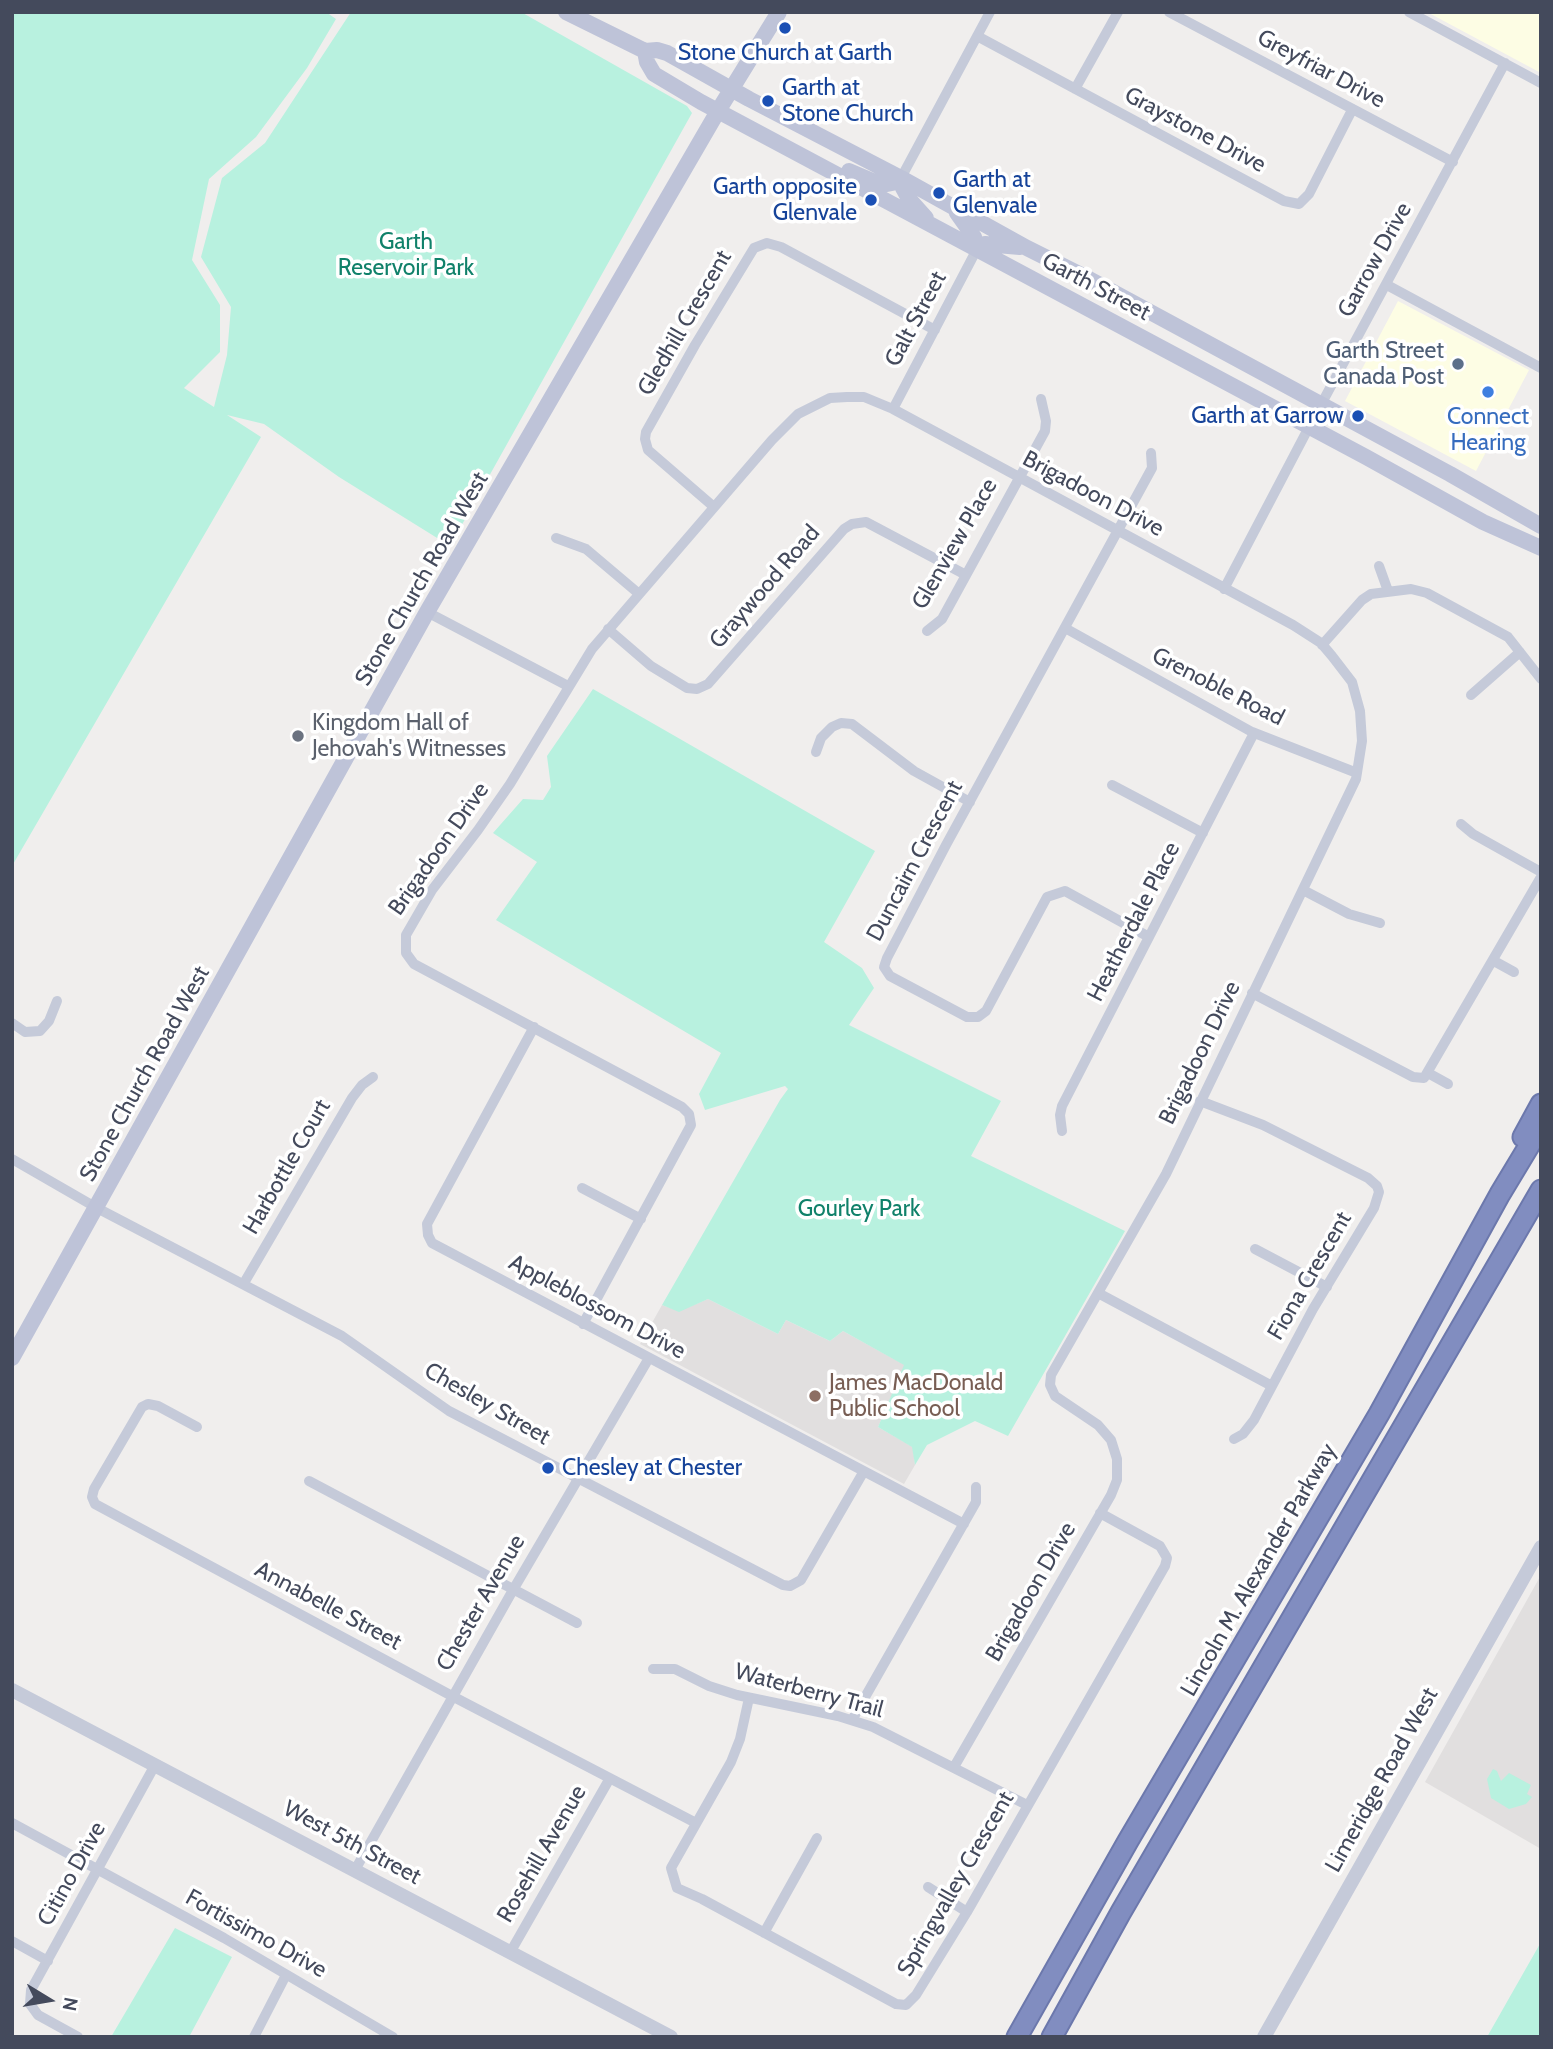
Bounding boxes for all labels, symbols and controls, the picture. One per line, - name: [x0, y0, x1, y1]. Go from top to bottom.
- marker: Stone Church at Garth: [777, 20, 793, 36]
- street label: Greyfriar Drive: [1253, 24, 1389, 114]
- place label: Stone Church at Garth: [678, 39, 892, 67]
- place label: Garth at Stone Church: [782, 74, 914, 128]
- street label: Graystone Drive: [1120, 81, 1270, 179]
- marker: Garth at Stone Church: [760, 93, 776, 109]
- place label: Garth at Glenvale: [953, 166, 1037, 220]
- place label: Garth opposite Glenvale: [713, 173, 857, 227]
- marker: Garth at Glenvale: [931, 185, 947, 201]
- marker: Garth opposite Glenvale: [863, 192, 879, 208]
- street label: Garrow Drive: [1332, 198, 1418, 322]
- park label: Garth Reservoir Park: [338, 228, 474, 282]
- street label: Gledhill Crescent: [632, 245, 738, 401]
- street label: Garth Street: [1037, 247, 1155, 327]
- street label: Galt Street: [879, 267, 953, 371]
- place label: Garth Street Canada Post: [1323, 337, 1444, 391]
- marker: Garth Street Canada Post: [1450, 356, 1466, 372]
- marker: Connect Hearing: [1480, 384, 1496, 400]
- place label: Garth at Garrow: [1191, 402, 1344, 430]
- place label: Connect Hearing: [1447, 403, 1529, 457]
- marker: Garth at Garrow: [1350, 408, 1366, 424]
- street label: Brigadoon Drive: [1018, 445, 1168, 543]
- street label: Stone Church Road West: [350, 467, 494, 691]
- street label: Glenview Place: [906, 474, 1004, 614]
- street label: Graywood Road: [704, 520, 826, 654]
- street label: Grenoble Road: [1147, 642, 1289, 732]
- place label: Kingdom Hall of Jehovah's Witnesses: [312, 709, 506, 763]
- marker: Kingdom Hall of Jehovah's Witnesses: [290, 728, 306, 744]
- street label: Duncairn Crescent: [861, 776, 969, 946]
- street label: Brigadoon Drive: [383, 777, 495, 921]
- street label: Heatherdale Place: [1082, 838, 1186, 1006]
- street label: Stone Church Road West: [74, 962, 216, 1186]
- street label: Brigadoon Drive: [1153, 977, 1247, 1129]
- street label: Harbottle Court: [237, 1095, 337, 1239]
- park label: Gourley Park: [798, 1195, 920, 1223]
- street label: Fiona Crescent: [1262, 1207, 1358, 1345]
- street label: Appleblossom Drive: [504, 1249, 690, 1365]
- street label: Chesley Street: [419, 1357, 555, 1451]
- place label: James MacDonald Public School: [829, 1369, 1003, 1423]
- marker: James MacDonald Public School: [807, 1388, 823, 1404]
- street label: Lincoln M. Alexander Parkway: [1175, 1439, 1343, 1701]
- place label: Chesley at Chester: [562, 1454, 742, 1482]
- marker: Chesley at Chester: [540, 1460, 556, 1476]
- street label: Brigadoon Drive: [980, 1518, 1082, 1666]
- street label: Chester Avenue: [431, 1530, 531, 1676]
- street label: Annabelle Street: [250, 1556, 406, 1656]
- street label: Waterberry Trail: [732, 1658, 886, 1724]
- street label: Limeridge Road West: [1320, 1683, 1444, 1877]
- street label: Rosehill Avenue: [492, 1781, 592, 1927]
- street label: Springvalley Crescent: [892, 1787, 1020, 1981]
- street label: West 5th Street: [278, 1795, 426, 1891]
- street label: Citino Drive: [32, 1817, 112, 1931]
- street label: Fortissimo Drive: [181, 1884, 331, 1984]
- north arrow: [14, 1965, 84, 2035]
- text: N: [58, 1995, 83, 2013]

